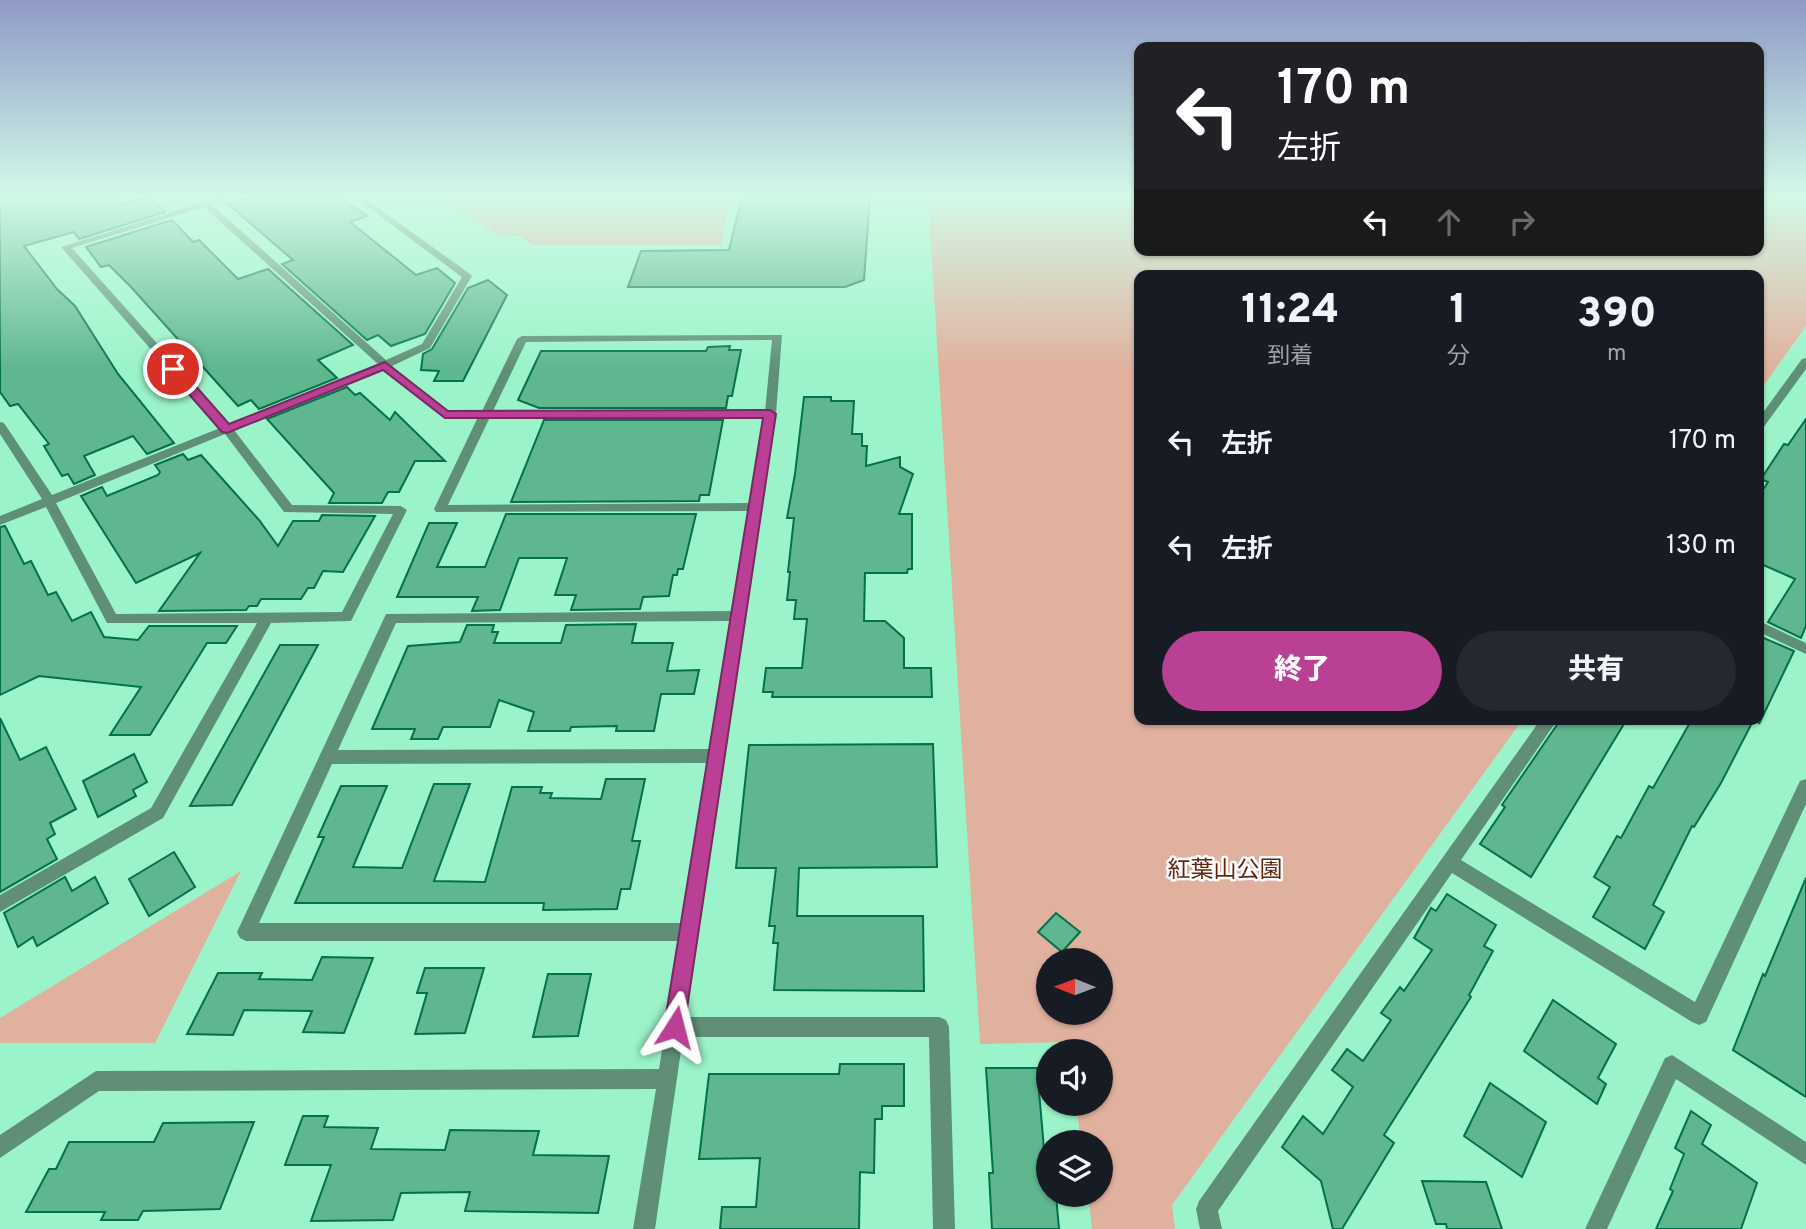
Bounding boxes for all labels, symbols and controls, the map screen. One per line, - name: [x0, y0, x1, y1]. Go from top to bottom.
- text: 170 m: [1277, 60, 1410, 122]
- icon: left: [1162, 70, 1253, 161]
- text: 左折: [1277, 130, 1341, 170]
- icon: left: [1357, 203, 1395, 241]
- icon: ahead: [1430, 203, 1468, 241]
- icon: right: [1503, 203, 1541, 241]
- text: 11:24: [1241, 285, 1339, 338]
- text: 1: [1450, 285, 1467, 338]
- text: 390: [1577, 289, 1657, 342]
- pin: [143, 339, 203, 399]
- text: m: [1607, 340, 1627, 369]
- text: 到着: [1267, 343, 1313, 372]
- text: 分: [1447, 343, 1470, 372]
- icon: arrive: [154, 350, 192, 388]
- icon: left: [1162, 423, 1200, 461]
- text: 170 m: [1669, 425, 1736, 458]
- text: 左折: [1221, 429, 1273, 462]
- icon: left: [1162, 528, 1200, 566]
- text: 130 m: [1666, 530, 1736, 563]
- text: 左折: [1221, 534, 1273, 567]
- button: 終了: [1162, 631, 1442, 711]
- button: 共有: [1456, 631, 1736, 711]
- park label: 紅葉山公園: [1168, 857, 1283, 886]
- north arrow: [1036, 948, 1113, 1026]
- map controls: [1036, 948, 1113, 1207]
- position arrow: [638, 990, 712, 1064]
- button: sound: [1036, 1039, 1113, 1116]
- button: layers: [1036, 1130, 1113, 1207]

